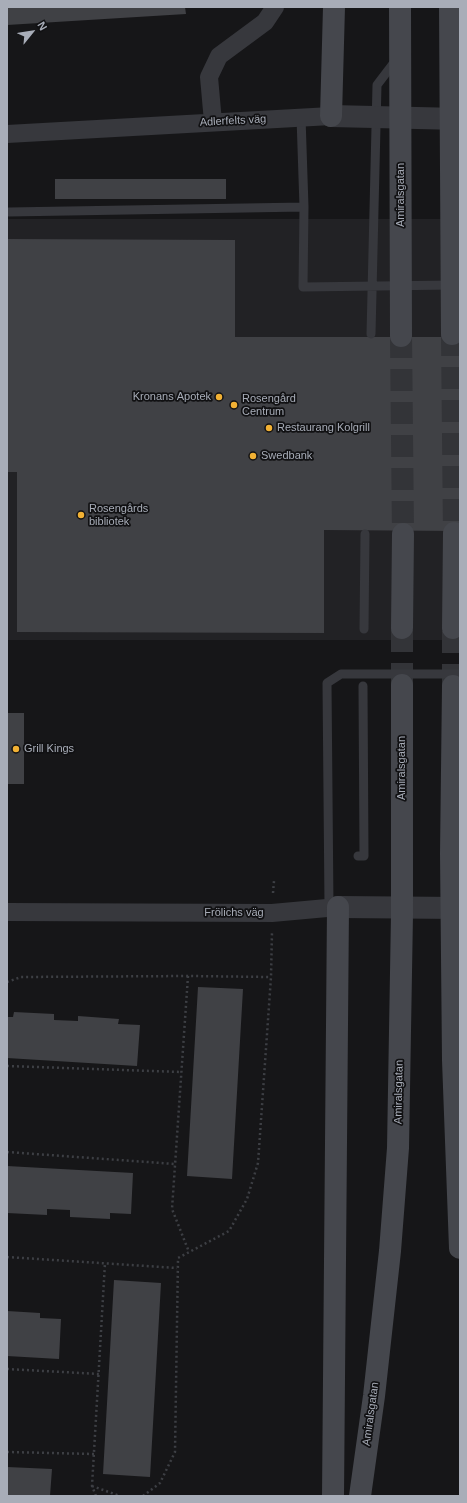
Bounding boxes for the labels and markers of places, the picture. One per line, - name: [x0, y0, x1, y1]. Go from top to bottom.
- place label: Kronans Apotek: [133, 390, 211, 404]
- marker: Kronans Apotek: [214, 392, 224, 402]
- place label: Rosengård Centrum: [242, 392, 296, 418]
- marker: Rosengård Centrum: [229, 400, 239, 410]
- place label: Restaurang Kolgrill: [277, 421, 370, 435]
- marker: Restaurang Kolgrill: [264, 423, 274, 433]
- place label: Swedbank: [261, 449, 312, 463]
- marker: Swedbank: [248, 451, 258, 461]
- place label: Rosengårds bibliotek: [89, 502, 148, 528]
- marker: Rosengårds bibliotek: [76, 510, 86, 520]
- place label: Grill Kings: [24, 742, 74, 756]
- marker: Grill Kings: [11, 744, 21, 754]

